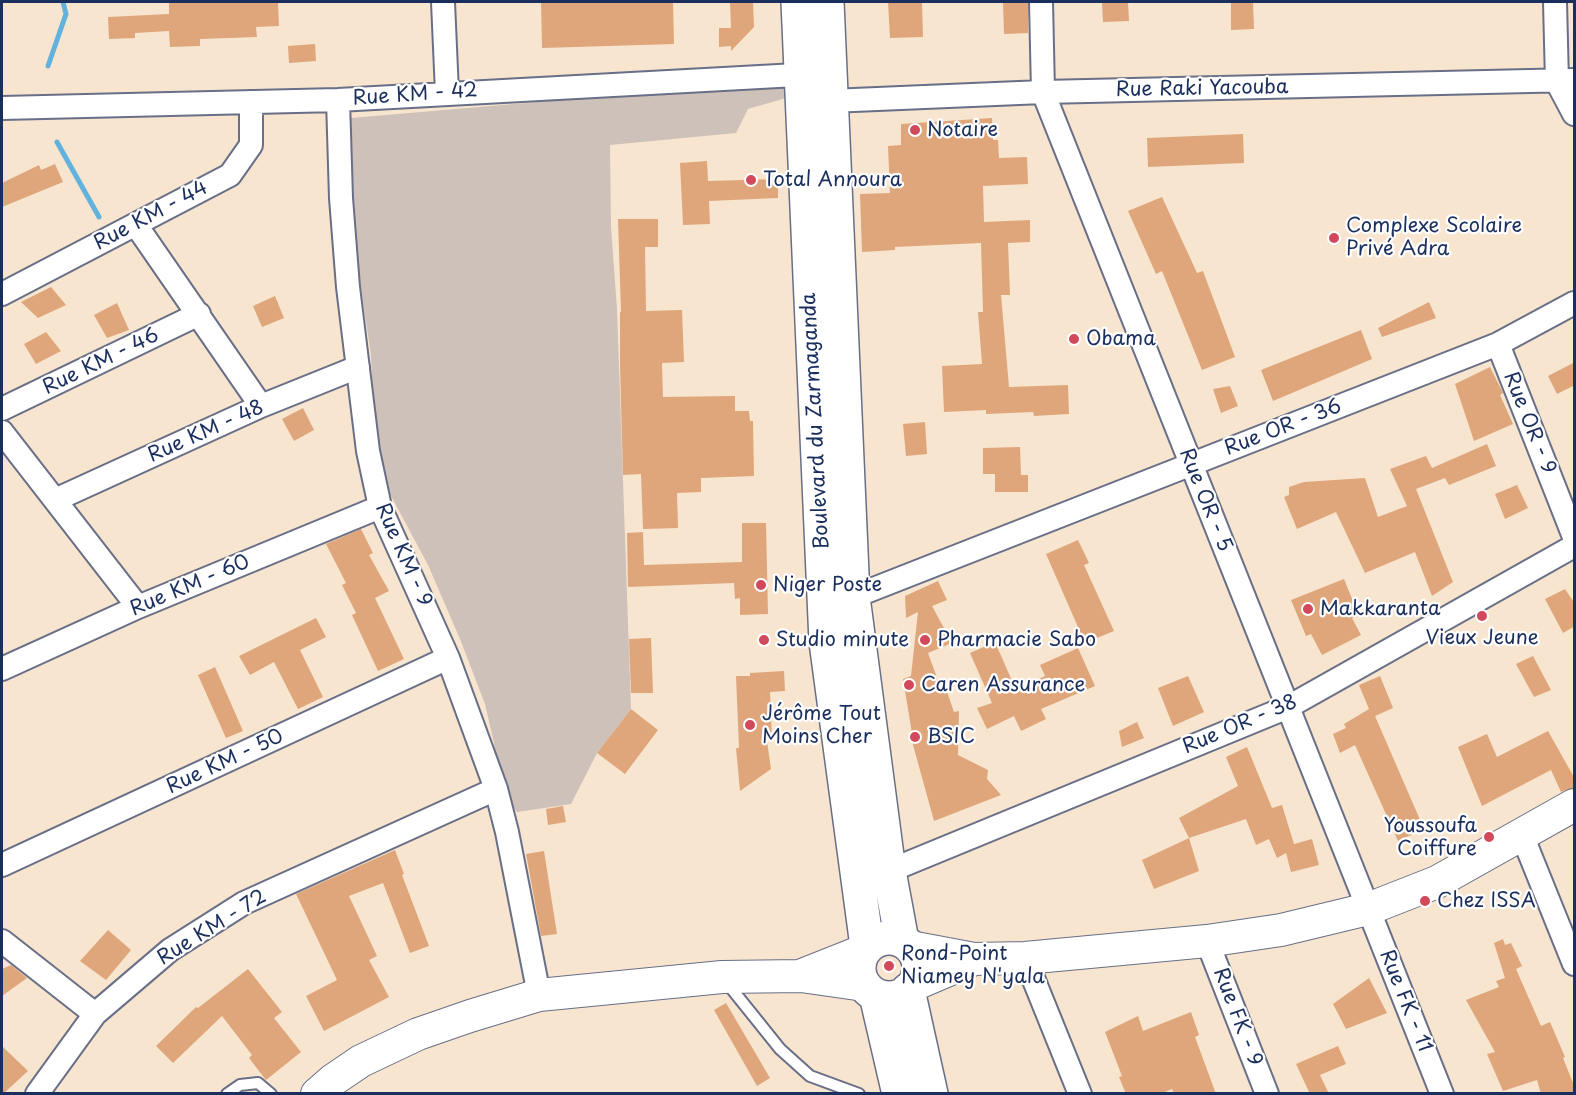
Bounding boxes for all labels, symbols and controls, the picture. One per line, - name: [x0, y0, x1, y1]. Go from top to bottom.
- street label: Rue Raki Yacouba: [1115, 75, 1289, 103]
- street label: Rue KM - 42: [352, 79, 478, 111]
- place label: Notaire: [927, 118, 998, 142]
- marker: Notaire: [908, 123, 922, 137]
- place label: Total Annoura: [763, 168, 902, 192]
- marker: Total Annoura: [744, 173, 758, 187]
- street label: Rue KM - 44: [90, 176, 212, 256]
- place label: Complexe Scolaire Privé Adra: [1346, 214, 1522, 261]
- marker: Complexe Scolaire Privé Adra: [1327, 231, 1341, 245]
- street label: Boulevard du Zarmaganda: [797, 292, 835, 550]
- street label: Rue KM - 46: [39, 324, 163, 400]
- place label: Obama: [1086, 327, 1156, 351]
- marker: Obama: [1067, 332, 1081, 346]
- street label: Rue OR - 9: [1498, 369, 1560, 477]
- street label: Rue OR - 36: [1221, 395, 1345, 461]
- street label: Rue KM - 48: [144, 396, 268, 468]
- street label: Rue OR - 5: [1173, 445, 1237, 555]
- street label: Rue KM - 9: [370, 500, 436, 610]
- street label: Rue KM - 60: [127, 550, 253, 622]
- place label: Niger Poste: [773, 573, 882, 597]
- marker: Niger Poste: [754, 578, 768, 592]
- place label: Makkaranta: [1320, 597, 1440, 621]
- marker: Makkaranta: [1301, 602, 1315, 616]
- marker: Vieux Jeune: [1475, 609, 1489, 623]
- place label: Vieux Jeune: [1425, 626, 1539, 650]
- place label: Studio minute: [776, 628, 909, 652]
- place label: Pharmacie Sabo: [937, 628, 1096, 652]
- marker: Studio minute: [757, 633, 771, 647]
- marker: Pharmacie Sabo: [918, 633, 932, 647]
- place label: Caren Assurance: [921, 673, 1085, 697]
- marker: Caren Assurance: [902, 678, 916, 692]
- street label: Rue OR - 38: [1179, 690, 1301, 760]
- place label: Jérôme Tout Moins Cher: [762, 702, 881, 749]
- marker: Jérôme Tout Moins Cher: [743, 718, 757, 732]
- street label: Rue KM - 50: [163, 724, 287, 800]
- place label: BSIC: [927, 725, 975, 749]
- marker: BSIC: [908, 730, 922, 744]
- place label: Youssoufa Coiffure: [1383, 814, 1477, 861]
- marker: Youssoufa Coiffure: [1482, 830, 1496, 844]
- street label: Rue KM - 72: [153, 885, 271, 971]
- place label: Chez ISSA: [1437, 889, 1536, 913]
- marker: Chez ISSA: [1418, 894, 1432, 908]
- place label: Rond-Point Niamey N'yala: [901, 942, 1045, 989]
- street label: Rue FK - 11: [1374, 946, 1436, 1056]
- marker: Rond-Point Niamey N'yala: [882, 959, 896, 973]
- street label: Rue FK - 9: [1207, 965, 1267, 1069]

